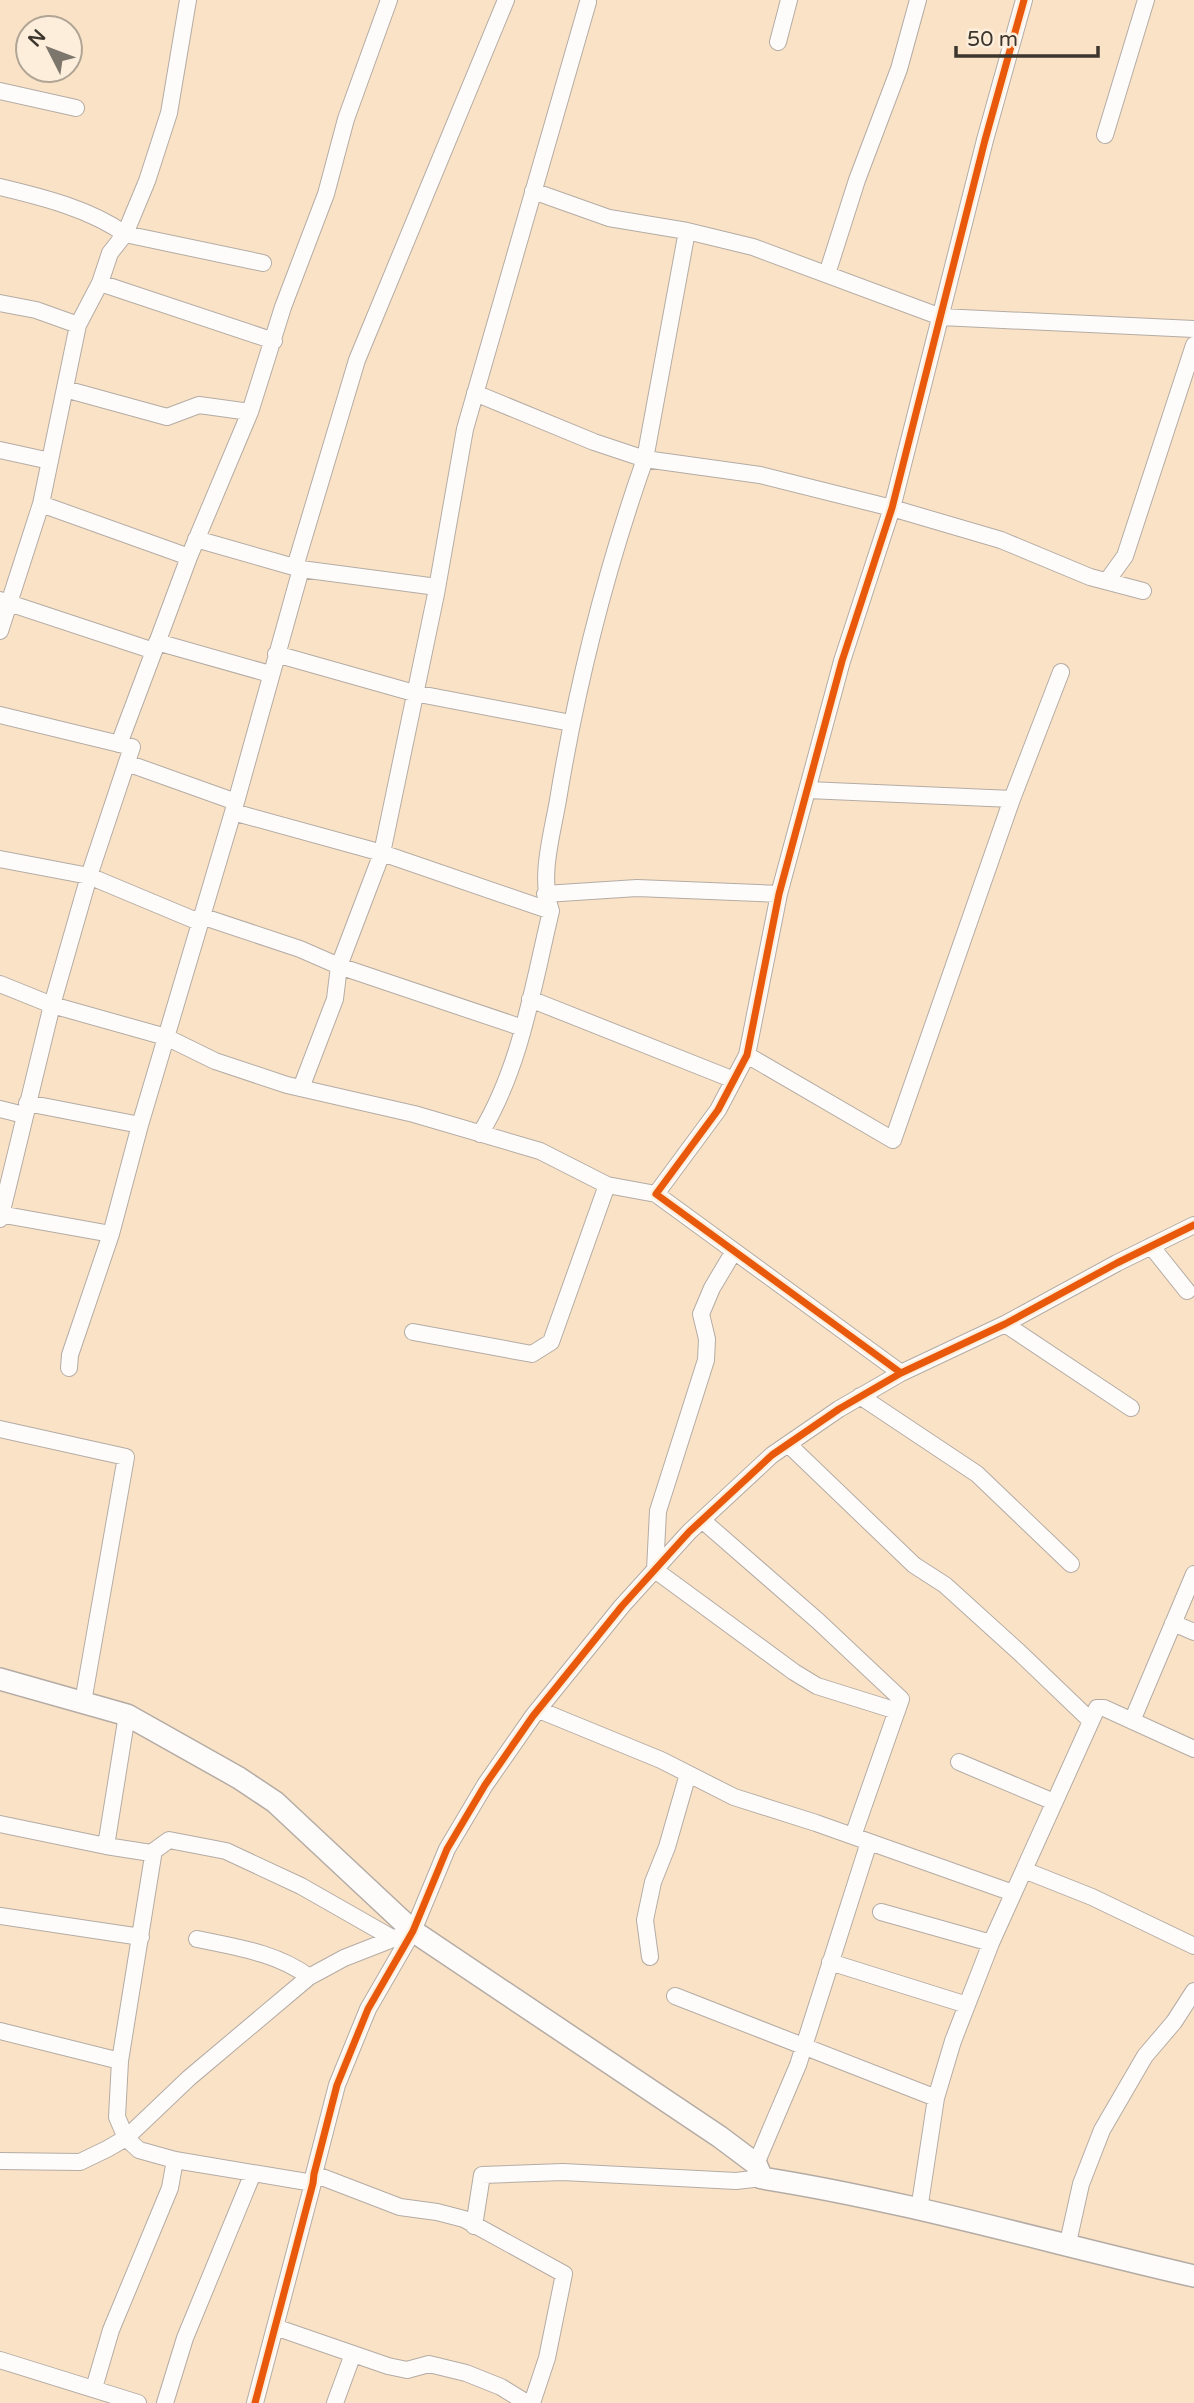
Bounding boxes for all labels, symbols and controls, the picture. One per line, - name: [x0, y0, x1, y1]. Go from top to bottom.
- north arrow: [14, 14, 84, 84]
- scale bar: [956, 14, 1098, 58]
- text: N: [24, 25, 50, 51]
- text: 50 m: [967, 27, 1018, 52]

